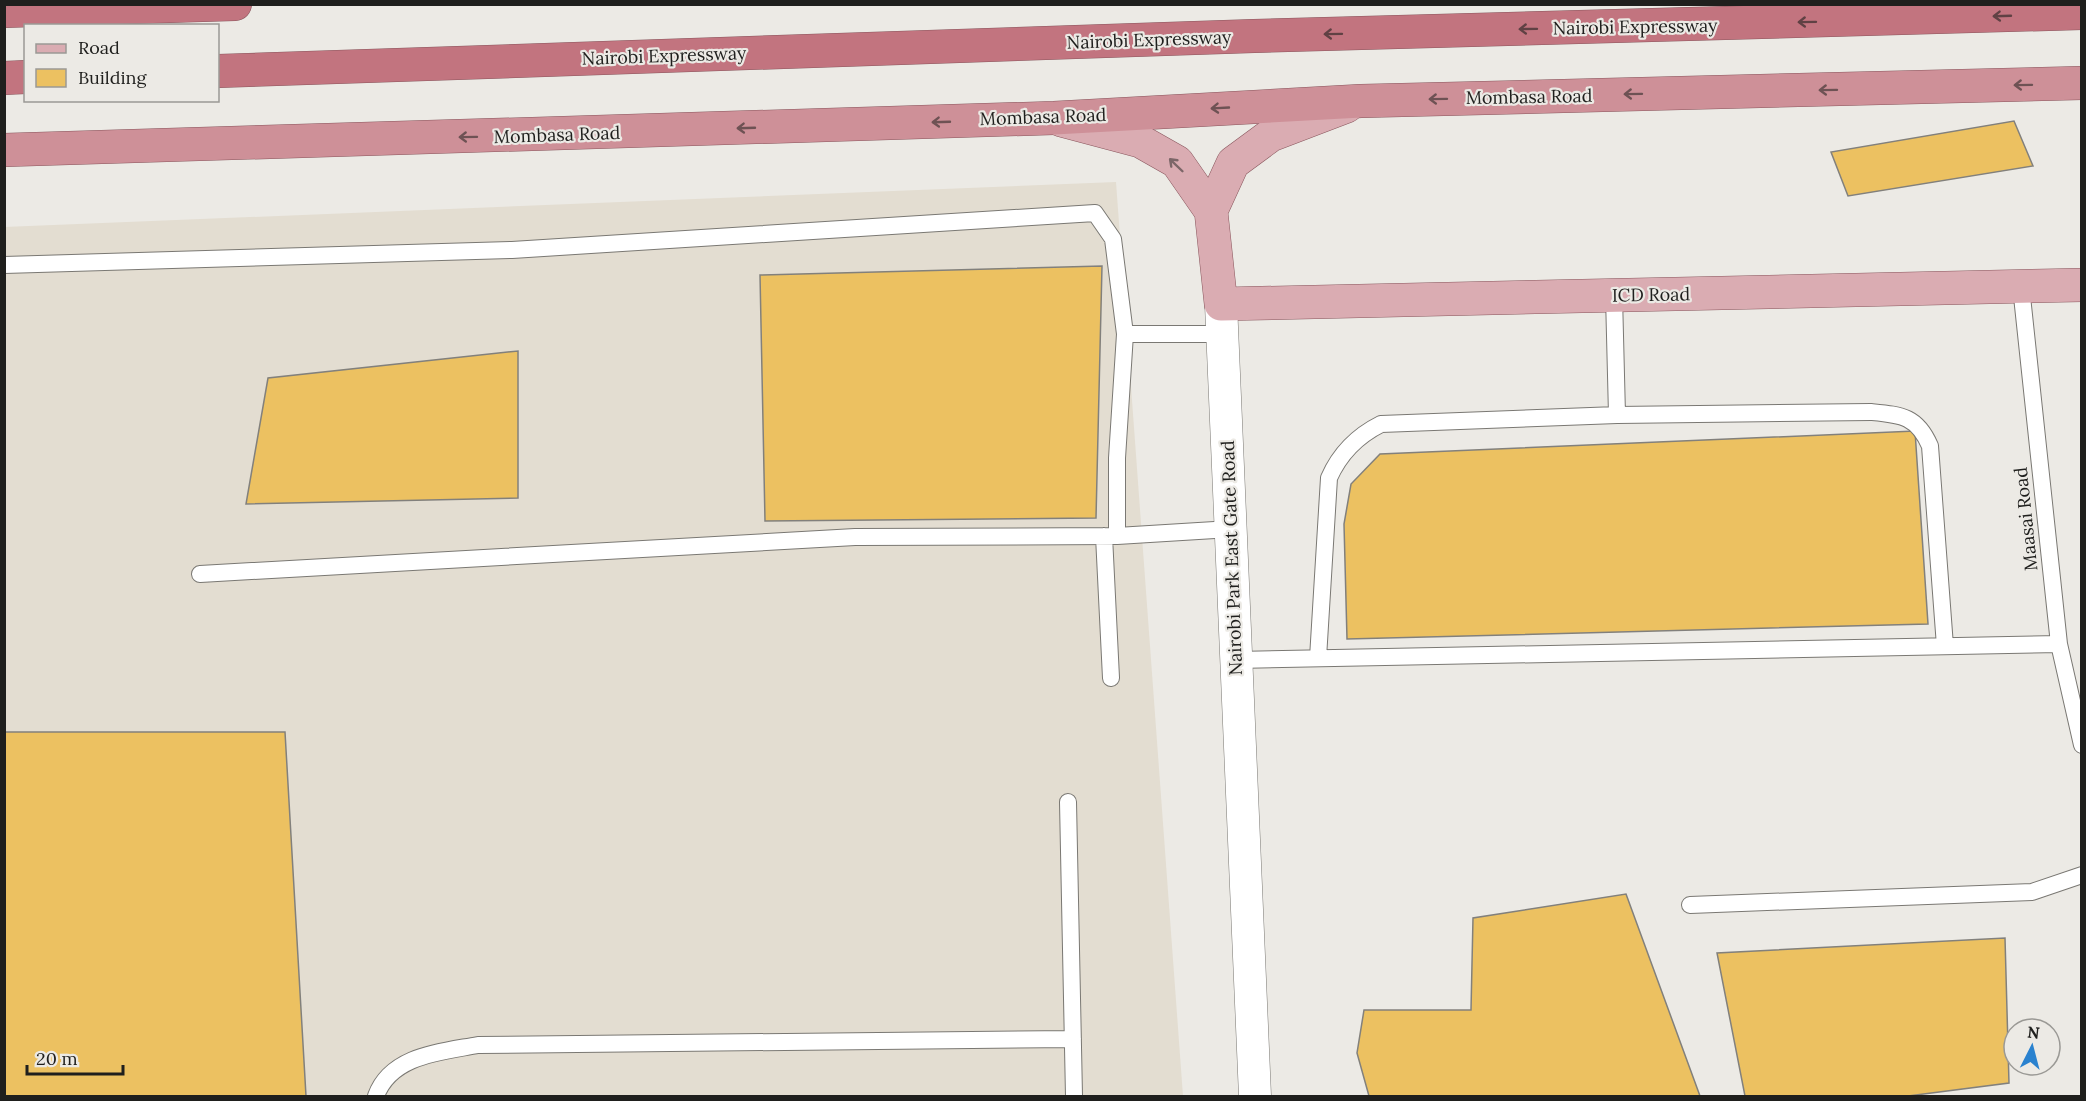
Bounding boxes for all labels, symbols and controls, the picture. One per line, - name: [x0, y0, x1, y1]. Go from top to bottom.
- one-way arrow: [1993, 10, 2013, 21]
- street label: Nairobi Expressway: [1552, 14, 1718, 39]
- one-way arrow: [1798, 17, 1818, 28]
- legend: [24, 24, 219, 102]
- one-way arrow: [1519, 24, 1539, 35]
- street label: Nairobi Expressway: [1066, 25, 1232, 54]
- one-way arrow: [1324, 29, 1344, 40]
- text: Road: [78, 36, 120, 59]
- street label: Nairobi Expressway: [581, 41, 747, 70]
- text: Building: [78, 66, 148, 89]
- one-way arrow: [2014, 79, 2034, 90]
- street label: Mombasa Road: [1465, 84, 1593, 109]
- one-way arrow: [1819, 84, 1839, 95]
- one-way arrow: [1624, 89, 1644, 100]
- one-way arrow: [1429, 93, 1449, 105]
- street label: Mombasa Road: [979, 103, 1107, 130]
- one-way arrow: [1210, 103, 1230, 114]
- one-way arrow: [932, 116, 952, 127]
- street label: Mombasa Road: [493, 121, 621, 148]
- one-way arrow: [737, 122, 757, 134]
- one-way arrow: [458, 132, 478, 143]
- one-way arrow: [1169, 158, 1184, 172]
- street label: ICD Road: [1612, 282, 1691, 307]
- street label: Nairobi Park East Gate Road: [1216, 440, 1247, 676]
- street label: Maasai Road: [2009, 466, 2042, 572]
- north arrow: [2002, 1017, 2062, 1077]
- text: N: [2026, 1021, 2041, 1043]
- scale bar: [27, 1038, 123, 1076]
- text: 20 m: [36, 1047, 78, 1070]

